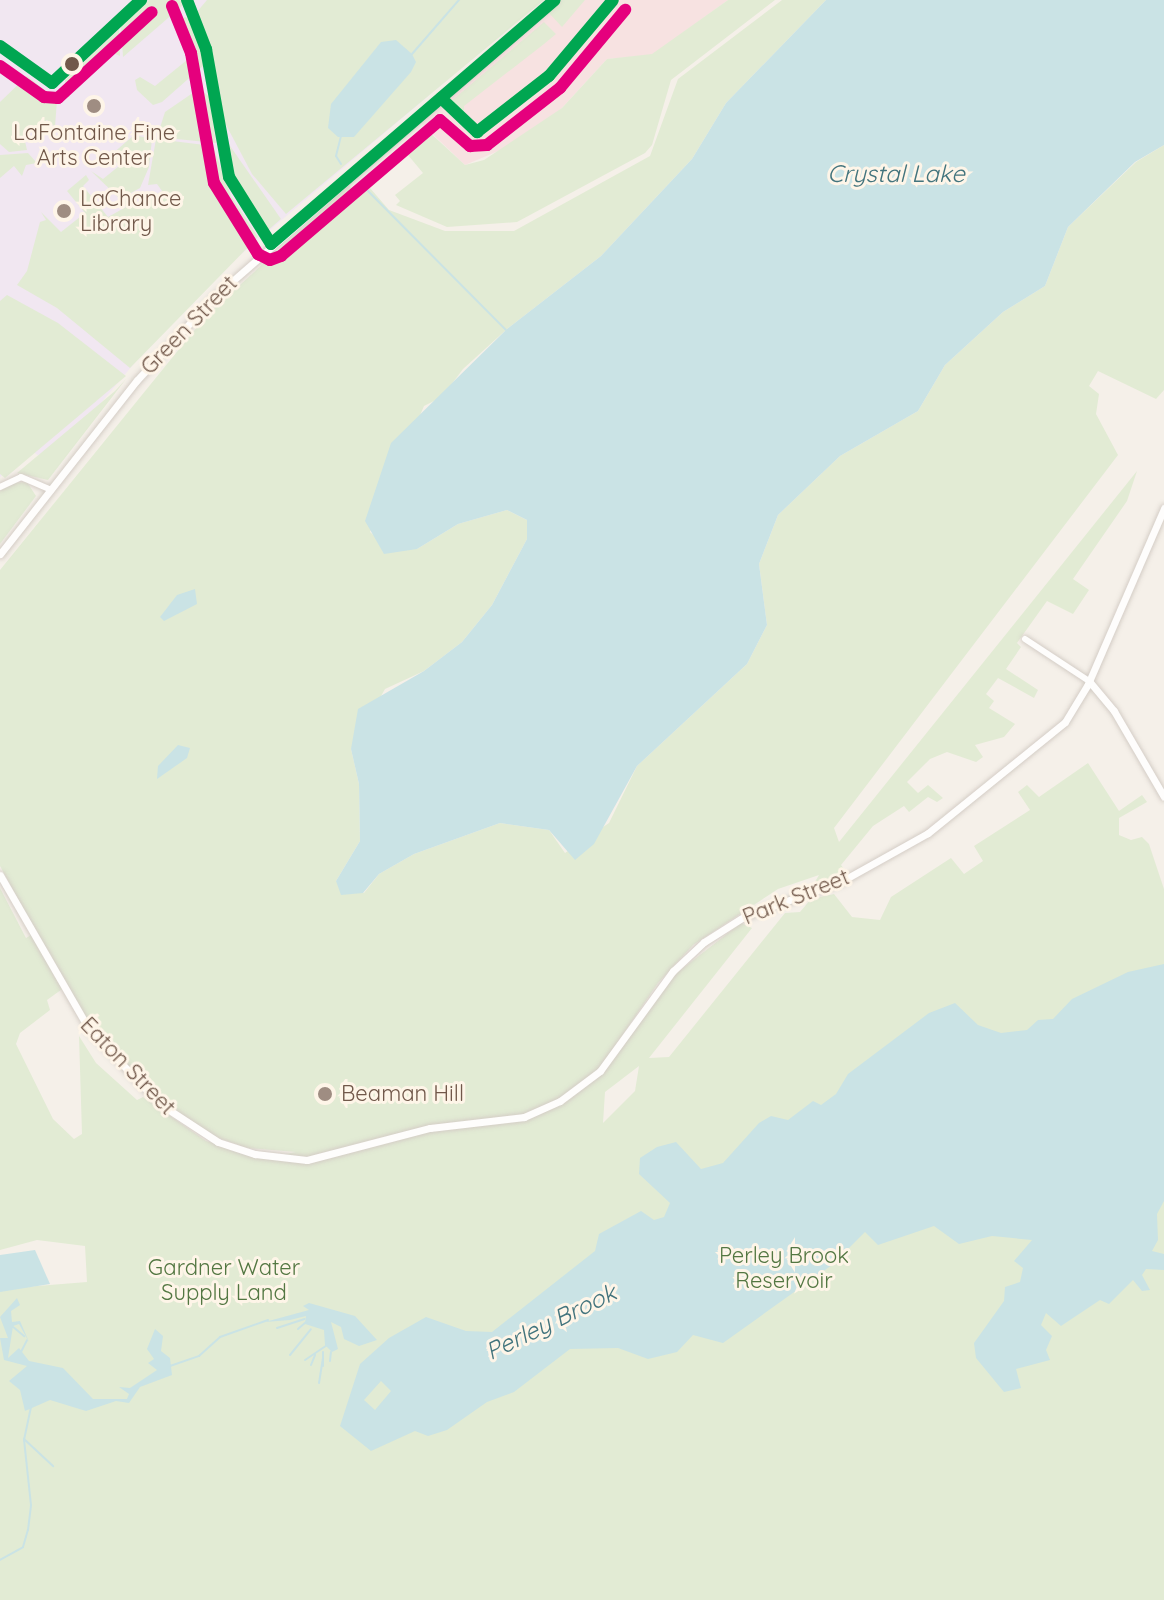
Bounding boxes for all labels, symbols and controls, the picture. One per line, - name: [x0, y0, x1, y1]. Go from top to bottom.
- unlabelled marker: [64, 56, 80, 72]
- marker: LaFontaine Fine Arts Center: [85, 97, 103, 115]
- place label: LaFontaine Fine Arts Center: [13, 119, 175, 170]
- water label: Crystal Lake: [827, 160, 965, 188]
- place label: LaChance Library: [80, 185, 181, 236]
- marker: LaChance Library: [55, 202, 73, 220]
- street label: Green Street: [135, 270, 243, 380]
- street label: Park Street: [739, 864, 853, 930]
- street label: Eaton Street: [75, 1012, 181, 1120]
- place label: Beaman Hill: [341, 1081, 464, 1107]
- marker: Beaman Hill: [316, 1085, 334, 1103]
- park label: Perley Brook Reservoir: [719, 1242, 849, 1294]
- park label: Gardner Water Supply Land: [148, 1254, 300, 1306]
- water label: Perley Brook: [481, 1278, 621, 1366]

